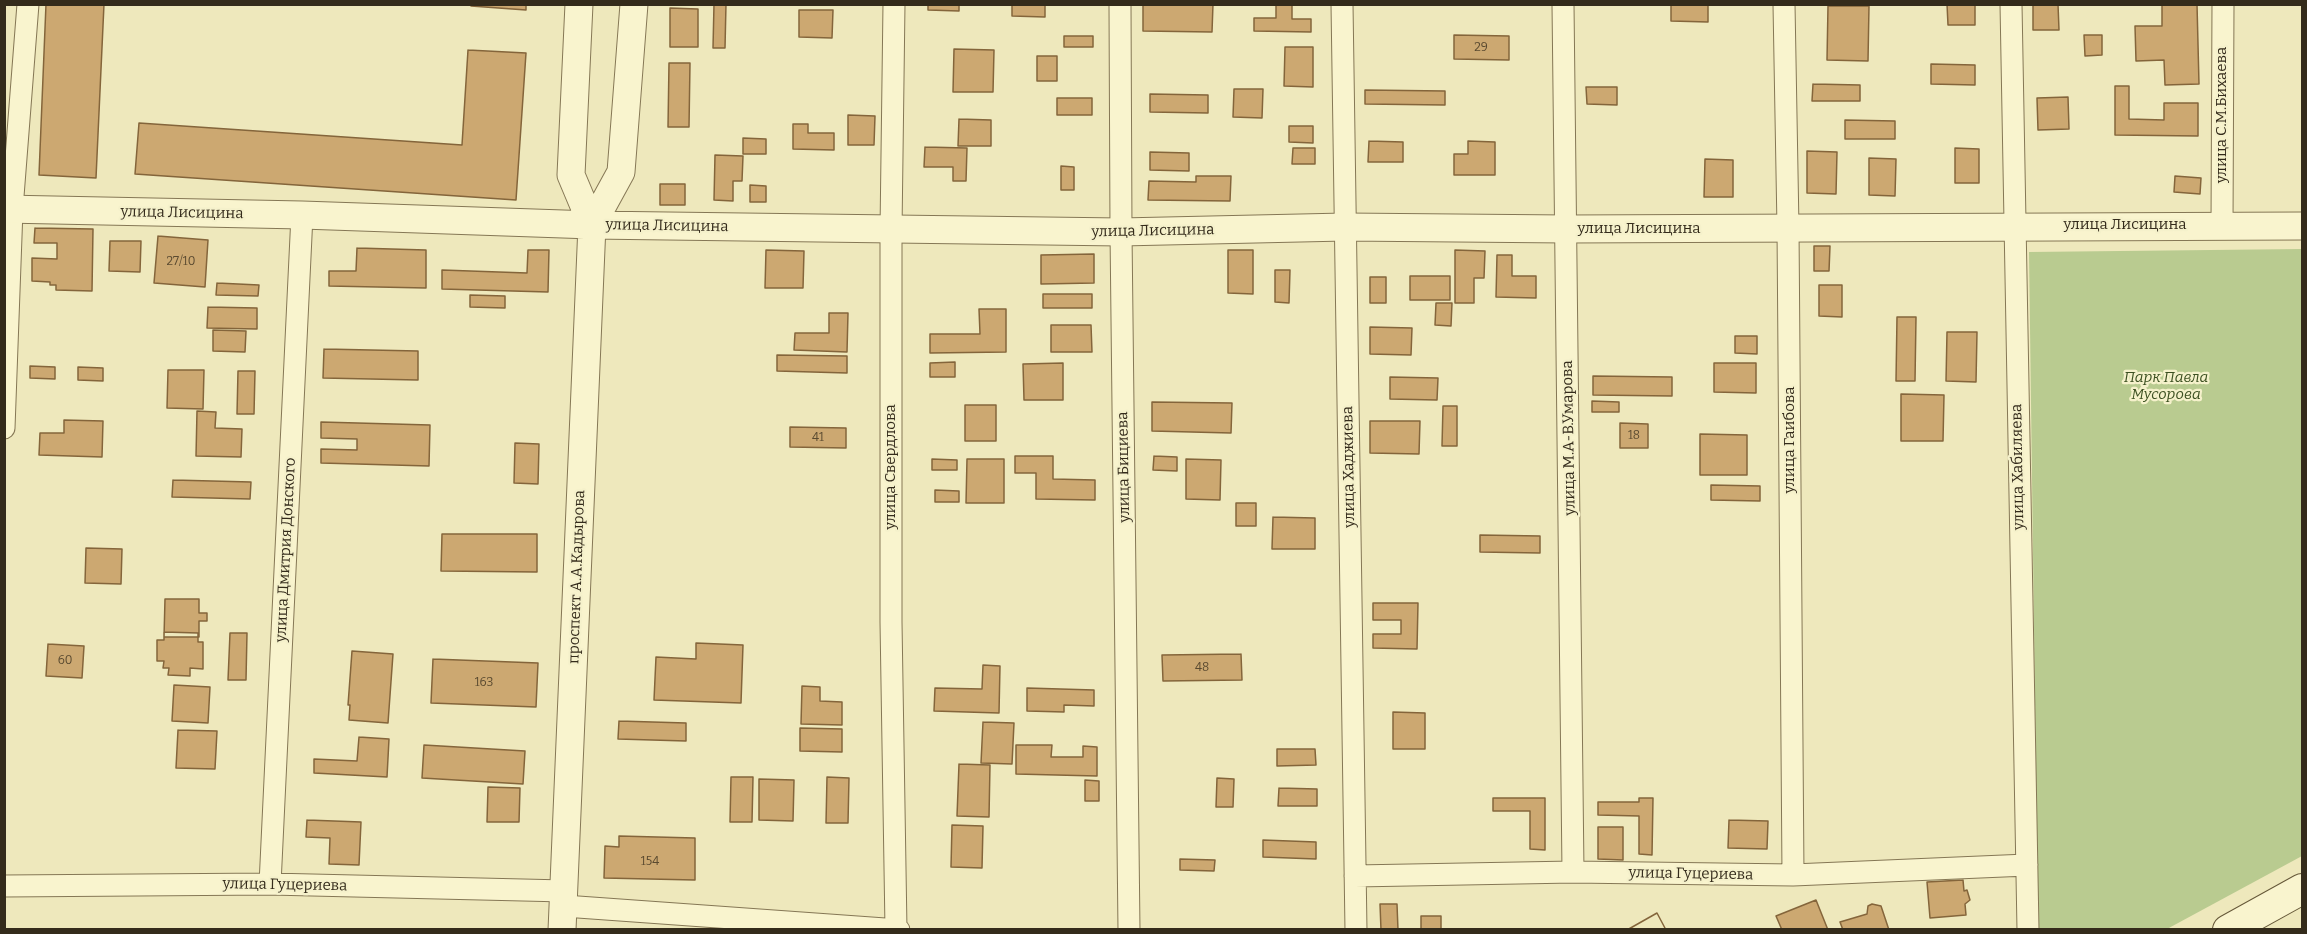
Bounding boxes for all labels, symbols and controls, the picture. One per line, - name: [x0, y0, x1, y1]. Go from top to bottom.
- house number: 29: [1474, 41, 1488, 55]
- street label: улица С.М.Бихаева: [2213, 47, 2231, 183]
- street label: улица Лисицина: [120, 203, 244, 223]
- street label: улица Лисицина: [605, 216, 729, 236]
- street label: улица Лисицина: [2063, 216, 2187, 234]
- street label: улица Лисицина: [1577, 220, 1701, 238]
- street label: улица Лисицина: [1091, 221, 1215, 241]
- house number: 27/10: [167, 255, 195, 269]
- street label: улица М.А-В.Умарова: [1559, 360, 1579, 516]
- park label: Парк Павла Мусорова: [2124, 369, 2208, 404]
- street label: улица Гаибова: [1781, 387, 1799, 493]
- street label: улица Свердлова: [882, 404, 900, 530]
- street label: улица Хабиляева: [2008, 404, 2028, 530]
- street label: улица Хаджиева: [1339, 406, 1359, 528]
- street label: улица Бициева: [1114, 411, 1134, 523]
- house number: 18: [1628, 429, 1640, 443]
- house number: 41: [812, 431, 824, 445]
- street label: улица Дмитрия Донского: [272, 457, 300, 643]
- street label: проспект А.А.Кадырова: [565, 490, 589, 664]
- house number: 60: [58, 654, 72, 668]
- house number: 48: [1195, 661, 1209, 675]
- house number: 163: [475, 676, 493, 690]
- house number: 154: [641, 855, 659, 869]
- street label: улица Гуцериева: [1628, 864, 1754, 884]
- street label: улица Гуцериева: [222, 875, 348, 895]

